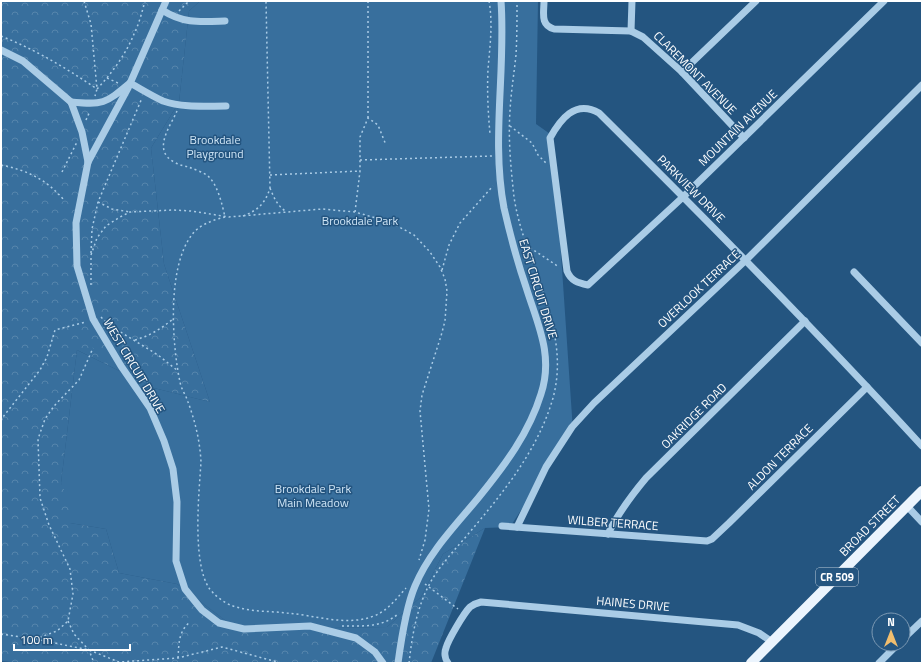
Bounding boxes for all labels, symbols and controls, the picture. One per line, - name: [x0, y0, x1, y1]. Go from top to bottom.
- street label: CLAREMONT AVENUE: [649, 27, 742, 119]
- street label: MOUNTAIN AVENUE: [694, 85, 782, 170]
- park label: Brookdale Playground: [186, 130, 244, 163]
- street label: PARKVIEW DRIVE: [653, 150, 730, 227]
- park label: Brookdale Park: [322, 211, 398, 230]
- street label: EAST CIRCUIT DRIVE: [514, 236, 563, 342]
- street label: OVERLOOK TERRACE: [653, 245, 745, 332]
- street label: WEST CIRCUIT DRIVE: [99, 315, 170, 417]
- street label: OAKRIDGE ROAD: [656, 378, 731, 453]
- street label: ALDON TERRACE: [742, 419, 817, 494]
- park label: Brookdale Park Main Meadow: [275, 479, 351, 512]
- street label: BROAD STREET: [835, 490, 905, 561]
- street label: WILBER TERRACE: [567, 510, 660, 535]
- road number: CR 509: [816, 568, 858, 586]
- street label: HAINES DRIVE: [595, 591, 671, 616]
- north arrow: [871, 612, 911, 652]
- text: N: [887, 614, 895, 630]
- scale bar: [14, 626, 130, 652]
- text: 100 m: [20, 630, 53, 649]

